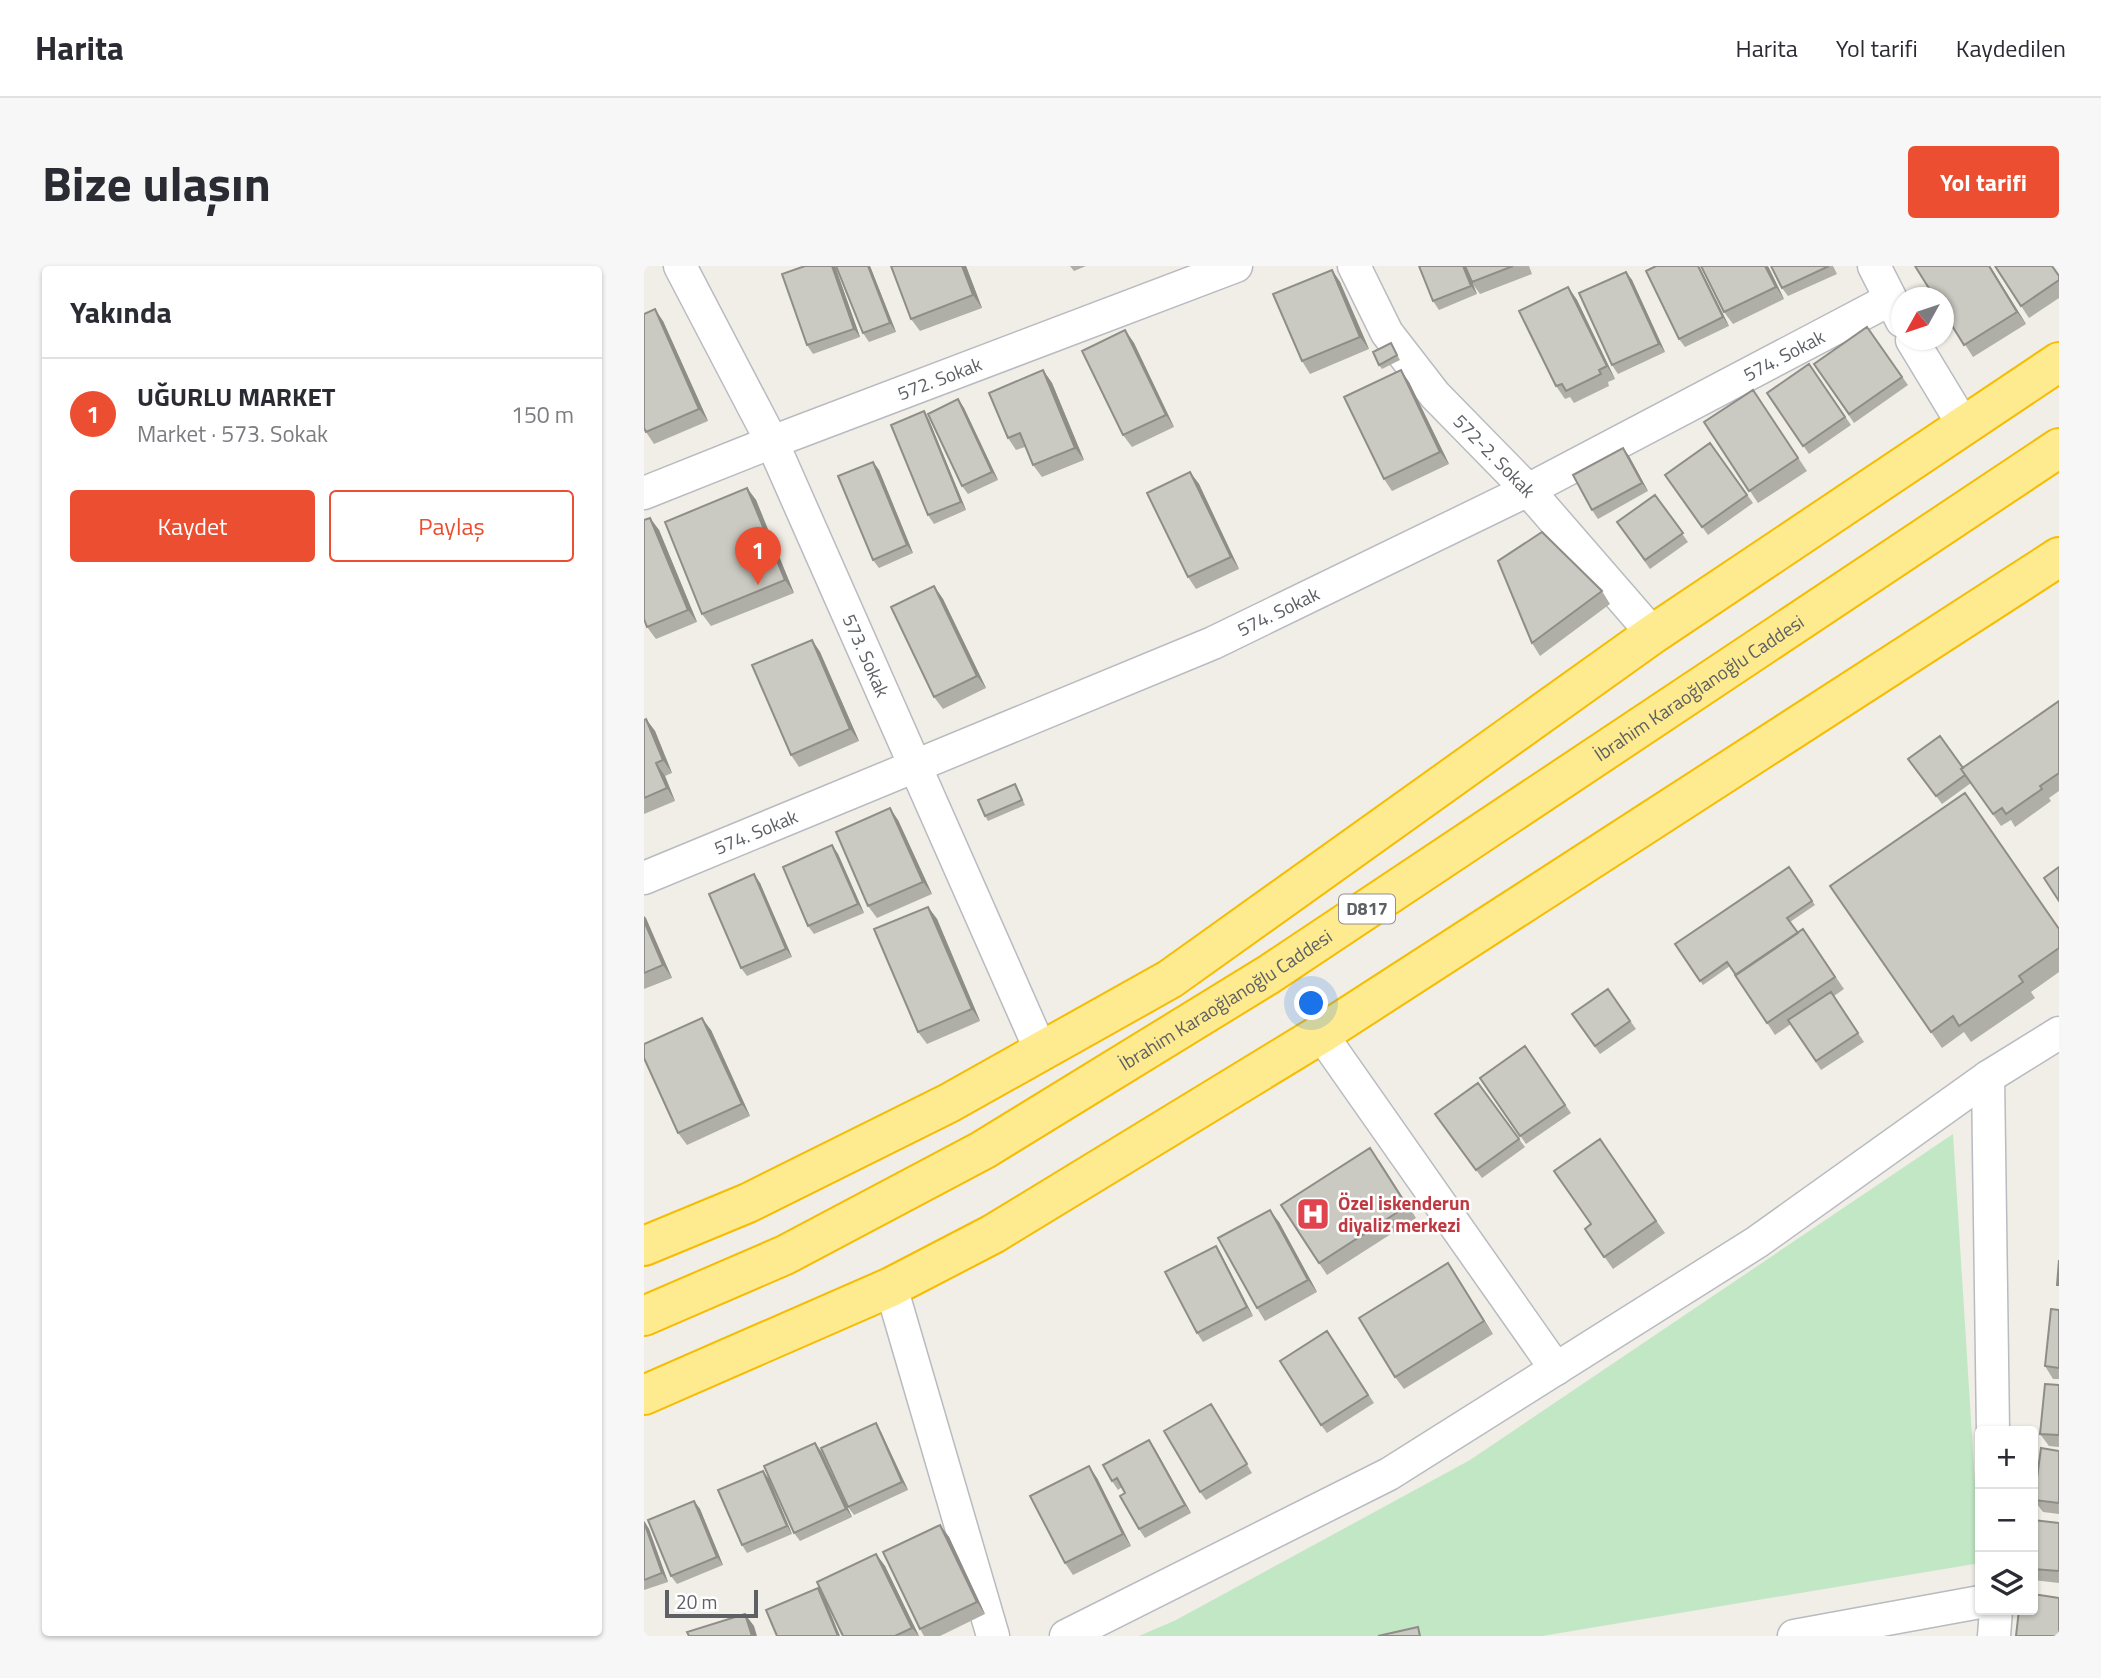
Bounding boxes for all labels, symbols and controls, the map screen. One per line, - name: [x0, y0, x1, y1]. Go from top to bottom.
- text: Harita: [35, 23, 124, 73]
- text: Harita: [1736, 30, 1798, 66]
- text: Yol tarifi: [1836, 30, 1918, 66]
- text: Kaydedilen: [1956, 30, 2066, 66]
- text: Bize ulaşın: [42, 145, 271, 220]
- button: Yol tarifi: [1908, 146, 2059, 218]
- north arrow: [1891, 287, 1954, 350]
- text: Yakında: [70, 289, 172, 335]
- street label: 574. Sokak: [1738, 321, 1829, 388]
- street label: 572. Sokak: [893, 349, 986, 407]
- text: UĞURLU MARKET: [137, 377, 335, 416]
- text: 1: [87, 397, 99, 432]
- text: 150 m: [511, 397, 574, 432]
- street label: 572-2. Sokak: [1447, 407, 1543, 503]
- text: Market · 573. Sokak: [137, 416, 328, 451]
- button: Kaydet: [70, 490, 315, 562]
- button: Paylaş: [329, 490, 574, 562]
- pin: 1: [735, 527, 781, 585]
- street label: 574. Sokak: [1232, 579, 1324, 643]
- street label: İbrahim Karaoğlanoğlu Caddesi: [1588, 607, 1809, 768]
- street label: 573. Sokak: [836, 609, 898, 702]
- street label: 574. Sokak: [709, 801, 802, 862]
- road number: D817: [1339, 894, 1395, 924]
- street label: İbrahim Karaoğlanoğlu Caddesi: [1113, 921, 1338, 1077]
- your location: [1294, 986, 1328, 1020]
- place label: Özel iskenderun diyaliz merkezi: [1338, 1188, 1470, 1239]
- hospital icon: Özel iskenderun diyaliz merkezi: [1294, 1195, 1332, 1233]
- map controls: [1975, 1426, 2038, 1615]
- button: +: [1975, 1426, 2038, 1489]
- button: −: [1975, 1489, 2038, 1552]
- button: layers: [1975, 1552, 2038, 1615]
- scale bar: [665, 1587, 758, 1619]
- text: 20 m: [676, 1587, 717, 1616]

